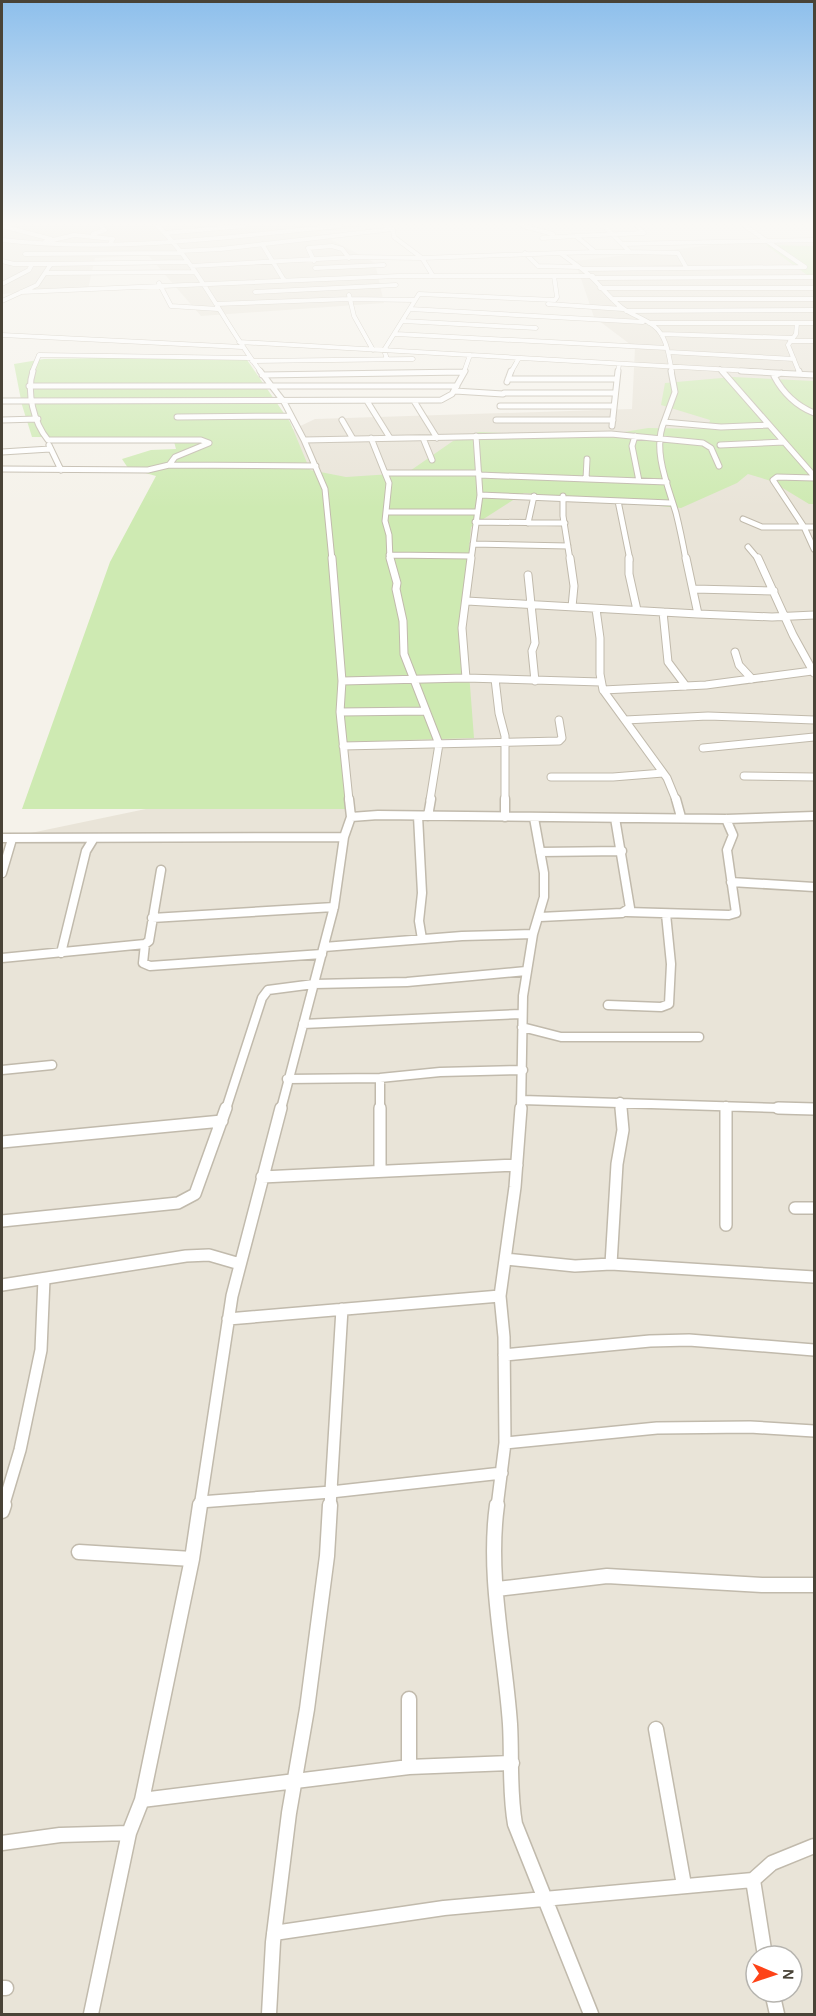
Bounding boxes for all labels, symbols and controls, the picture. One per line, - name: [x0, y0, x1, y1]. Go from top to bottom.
- north arrow: [744, 1944, 804, 2004]
- text: N: [779, 1968, 798, 1981]

